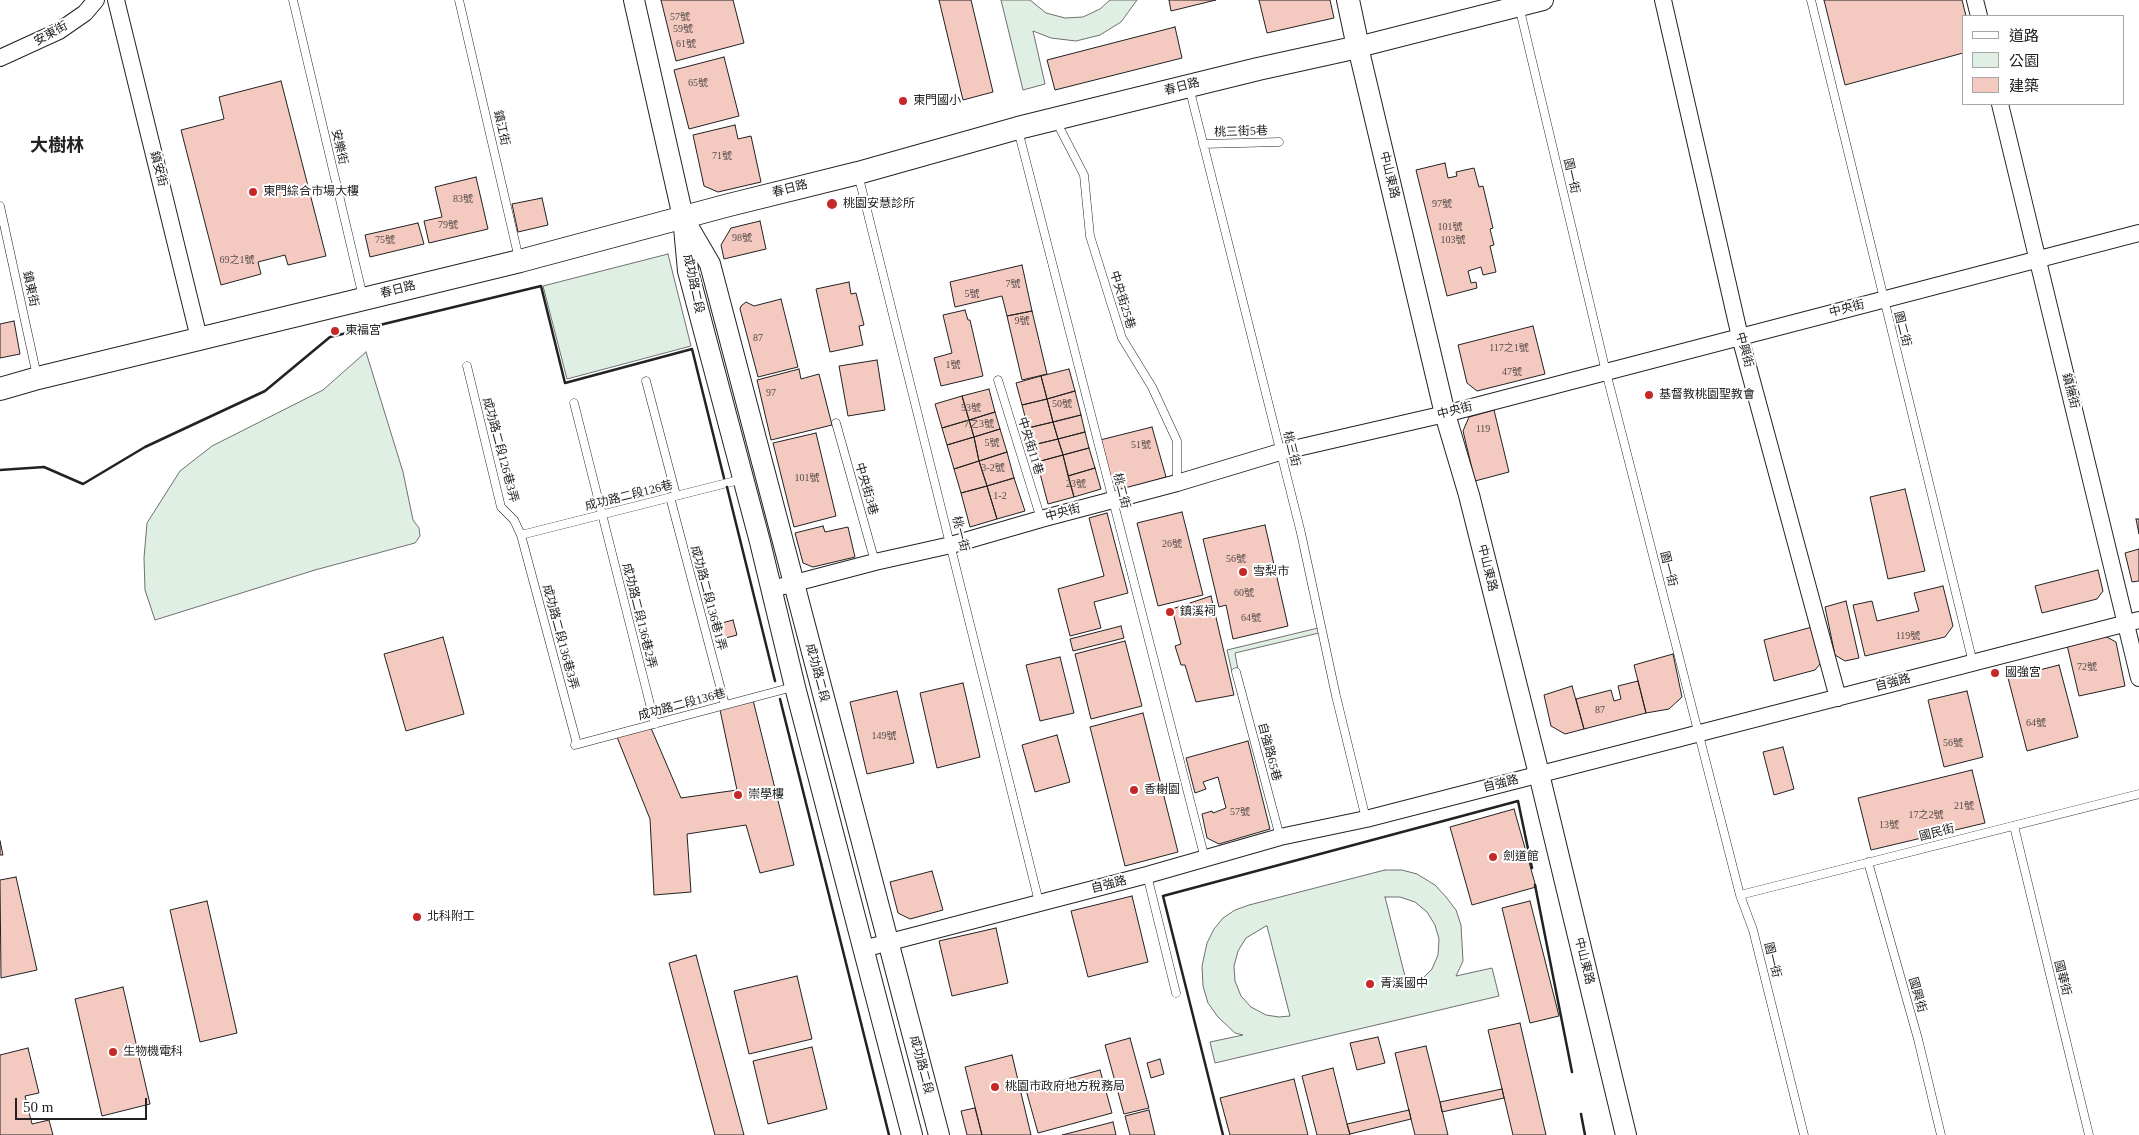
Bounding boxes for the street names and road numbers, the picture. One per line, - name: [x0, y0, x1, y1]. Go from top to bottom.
- street label: 安東街: [32, 19, 70, 49]
- street label: 春日路: [1163, 76, 1201, 98]
- street label: 鎮江街: [490, 109, 512, 147]
- street label: 桃三街5巷: [1214, 124, 1268, 140]
- street label: 安樂街: [328, 128, 350, 166]
- street label: 鎮安街: [147, 150, 169, 188]
- street label: 中山東路: [1376, 150, 1402, 200]
- street label: 園一街: [1560, 157, 1582, 195]
- street label: 春日路: [771, 178, 809, 200]
- street label: 成功路二段: [680, 253, 706, 315]
- street label: 中央街25巷: [1106, 269, 1138, 331]
- street label: 鎮東街: [19, 270, 41, 308]
- street label: 春日路: [379, 279, 417, 301]
- street label: 中央街: [1828, 298, 1866, 320]
- street label: 園二街: [1891, 310, 1913, 348]
- street label: 中興街: [1732, 331, 1756, 369]
- street label: 鎮撫街: [2059, 372, 2081, 410]
- street label: 成功路二段126巷3弄: [479, 396, 521, 504]
- street label: 中央街: [1436, 400, 1474, 422]
- street label: 中央街11巷: [1014, 415, 1046, 477]
- street label: 桃三街: [1280, 430, 1302, 468]
- street label: 中央街3巷: [852, 461, 880, 517]
- street label: 桃二街: [1110, 472, 1132, 510]
- street label: 成功路二段126巷: [584, 478, 674, 514]
- street label: 中央街: [1044, 501, 1082, 525]
- street label: 桃一街: [949, 515, 971, 553]
- street label: 中山東路: [1474, 543, 1500, 593]
- street label: 成功路二段136巷1弄: [687, 544, 729, 652]
- street label: 園一街: [1657, 550, 1679, 588]
- street label: 成功路二段136巷2弄: [619, 562, 659, 670]
- street label: 成功路二段136巷3弄: [539, 583, 581, 691]
- street label: 成功路二段: [802, 642, 832, 704]
- street label: 自強路: [1874, 672, 1912, 694]
- street label: 成功路二段136巷: [637, 686, 727, 724]
- street label: 自強路65巷: [1254, 721, 1284, 783]
- street label: 自強路: [1482, 773, 1520, 795]
- street label: 國民街: [1918, 822, 1956, 844]
- street label: 自強路: [1090, 874, 1128, 896]
- street label: 中山東路: [1571, 936, 1597, 986]
- street label: 園一街: [1761, 941, 1783, 979]
- street label: 國華街: [2051, 959, 2073, 997]
- street label: 國興街: [1905, 976, 1929, 1014]
- street label: 成功路二段: [906, 1034, 936, 1096]

